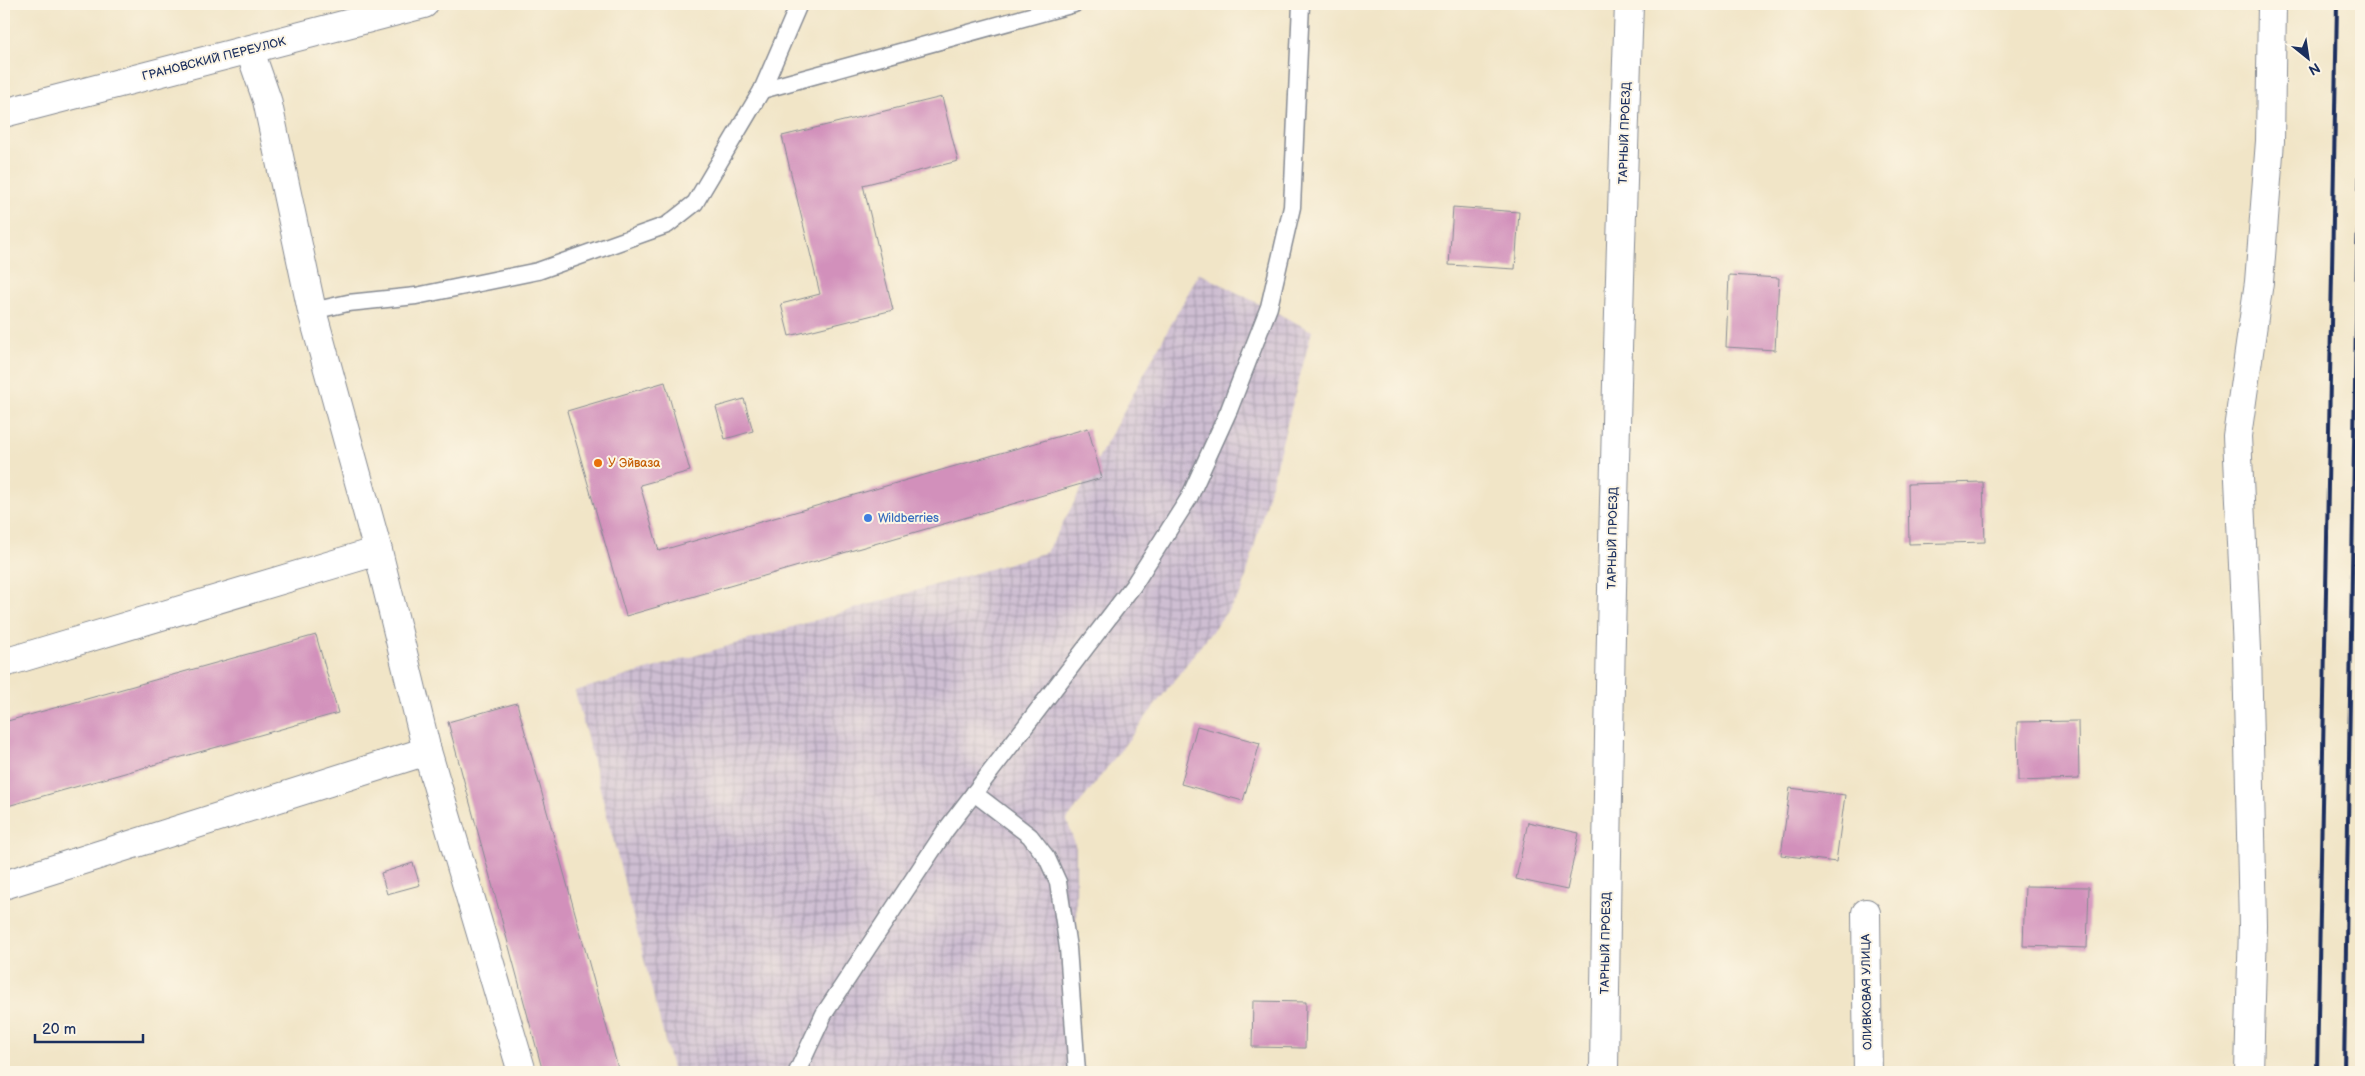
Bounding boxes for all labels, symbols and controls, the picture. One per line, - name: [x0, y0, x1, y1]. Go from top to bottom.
- north arrow: [2282, 32, 2332, 82]
- street label: ГРАНОВСКИЙ ПЕРЕУЛОК: [141, 34, 288, 84]
- text: N: [2305, 59, 2323, 79]
- street label: ТАРНЫЙ ПРОЕЗД: [1616, 81, 1634, 184]
- place label: У Эйваза: [608, 456, 660, 471]
- marker: У Эйваза: [592, 457, 604, 469]
- street label: ТАРНЫЙ ПРОЕЗД: [1605, 486, 1621, 589]
- place label: Wildberries: [878, 511, 939, 526]
- marker: Wildberries: [862, 512, 874, 524]
- street label: ТАРНЫЙ ПРОЕЗД: [1598, 891, 1614, 994]
- street label: ОЛИВКОВАЯ УЛИЦА: [1858, 933, 1876, 1050]
- scale bar: [35, 1011, 142, 1043]
- text: 20 m: [42, 1020, 76, 1039]

